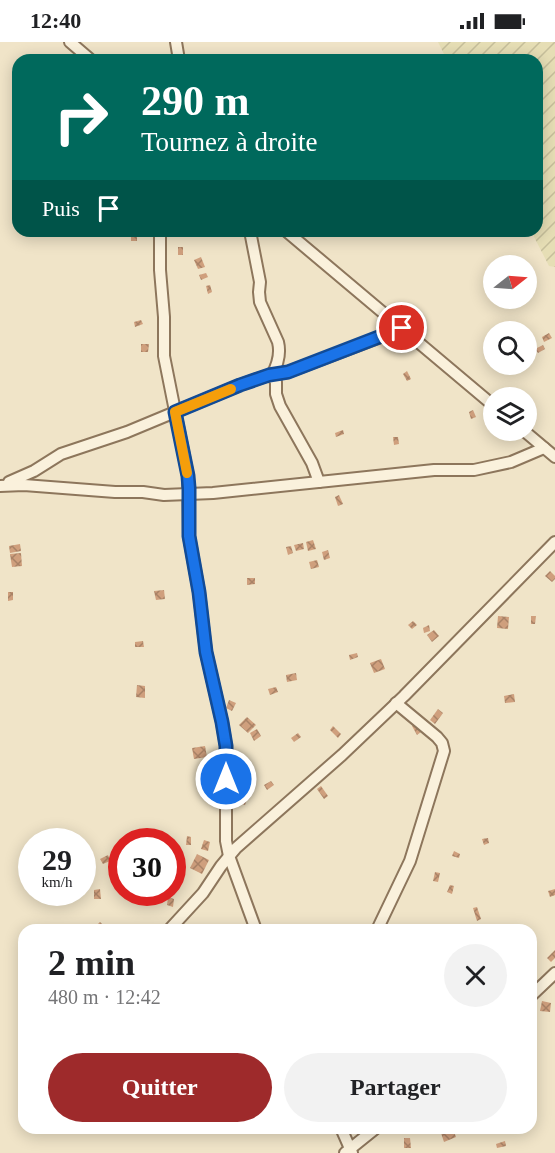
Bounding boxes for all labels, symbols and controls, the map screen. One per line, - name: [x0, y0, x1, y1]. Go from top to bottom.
- text: 12:40: [30, 8, 81, 33]
- icon: right: [42, 78, 120, 156]
- text: 290 m: [141, 78, 250, 124]
- text: Tournez à droite: [141, 127, 318, 157]
- icon: arrive: [92, 192, 125, 225]
- text: Puis: [42, 196, 80, 221]
- north arrow: [483, 255, 537, 309]
- map controls: [483, 255, 537, 441]
- pin: [376, 302, 427, 353]
- icon: arrive: [385, 311, 418, 344]
- button: search: [483, 321, 537, 375]
- button: layers: [483, 387, 537, 441]
- position arrow: [194, 747, 258, 811]
- speed limit sign: 30: [108, 828, 186, 906]
- text: 29: [42, 843, 72, 876]
- text: km/h: [42, 874, 72, 890]
- text: 2 min: [48, 943, 135, 983]
- button: close: [444, 944, 507, 1007]
- text: 480 m · 12:42: [48, 986, 161, 1008]
- button: Quitter: [48, 1053, 272, 1122]
- button: Partager: [284, 1053, 507, 1122]

